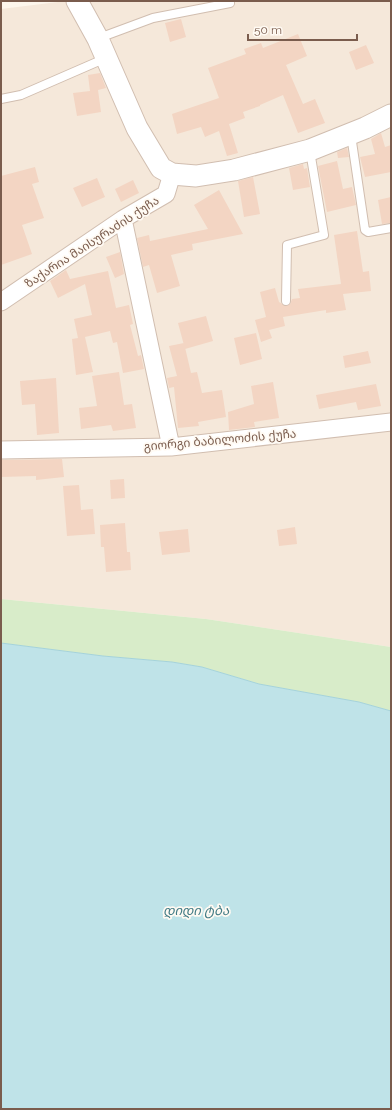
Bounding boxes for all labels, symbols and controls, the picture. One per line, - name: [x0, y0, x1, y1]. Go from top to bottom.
- scale bar: [248, 16, 357, 42]
- text: 50 m: [254, 23, 282, 37]
- street label: ზაქარია მაისურაძის ქუჩა: [22, 193, 162, 291]
- street label: გიორგი ბაბილოძის ქუჩა: [143, 426, 297, 455]
- water label: დიდი ტბა: [163, 903, 230, 919]

